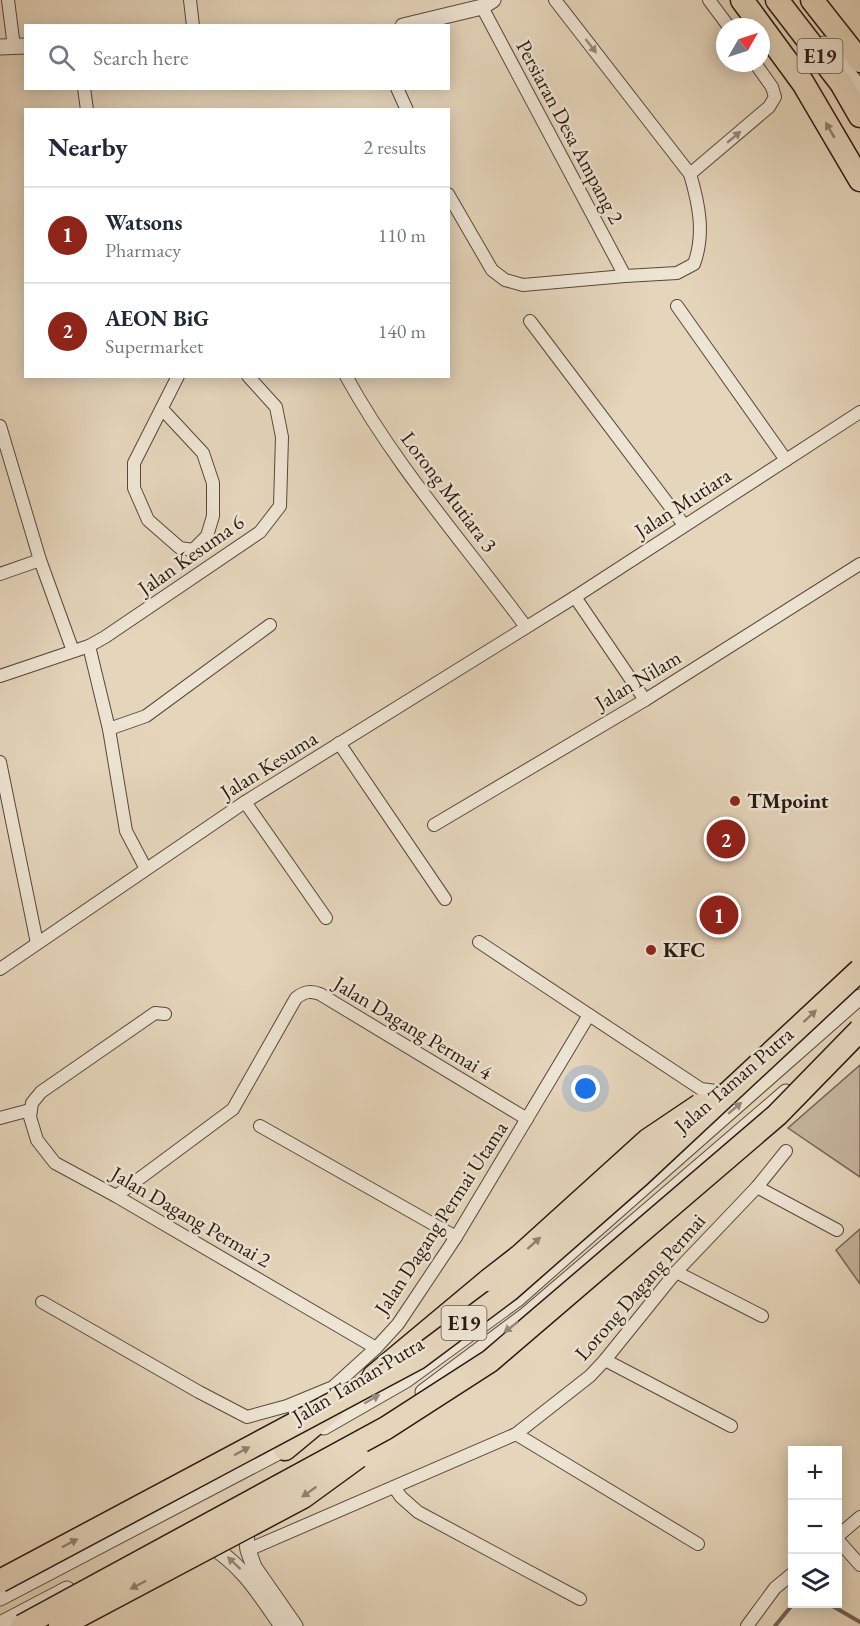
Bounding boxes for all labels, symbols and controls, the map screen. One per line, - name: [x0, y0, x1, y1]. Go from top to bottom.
- north arrow: [716, 18, 770, 72]
- search box: [24, 24, 450, 90]
- street label: Persiaran Desa Ampang 2: [511, 35, 630, 228]
- one-way arrow: [585, 38, 597, 54]
- road number: E19: [798, 39, 842, 73]
- icon: search: [45, 41, 78, 74]
- text: Search here: [93, 43, 188, 72]
- one-way arrow: [825, 122, 836, 138]
- text: Nearby: [48, 130, 128, 164]
- one-way arrow: [726, 130, 742, 143]
- text: 2 results: [363, 134, 426, 160]
- text: Watsons: [105, 208, 182, 237]
- text: 1: [62, 222, 73, 248]
- text: 110 m: [378, 222, 426, 248]
- text: Pharmacy: [105, 237, 181, 263]
- text: AEON BiG: [105, 304, 209, 333]
- text: 2: [62, 318, 73, 344]
- text: 140 m: [378, 318, 426, 344]
- text: Supermarket: [105, 333, 203, 359]
- street label: Lorong Mutiara 3: [395, 426, 504, 557]
- street label: Jalan Mutiara: [628, 461, 737, 545]
- street label: Jalan Kesuma 6: [131, 508, 249, 602]
- street label: Jalan Nilam: [588, 643, 686, 717]
- street label: Jalan Kesuma: [214, 724, 323, 806]
- place label: TMpoint: [747, 787, 829, 814]
- marker: TMpoint: [728, 794, 742, 808]
- pin: 2: [706, 816, 746, 862]
- pin: 1: [700, 892, 738, 938]
- place label: KFC: [663, 936, 705, 963]
- marker: KFC: [644, 943, 658, 957]
- street label: Jalan Dagang Permai 4: [327, 969, 498, 1086]
- one-way arrow: [803, 1009, 818, 1023]
- street label: Jalan Taman Putra: [667, 1020, 799, 1140]
- your location: [571, 1074, 600, 1103]
- one-way arrow: [727, 1102, 742, 1115]
- street label: Jalan Dagang Permai Utama: [367, 1115, 514, 1321]
- street label: Jalan Dagang Permai 2: [105, 1159, 276, 1273]
- street label: Lorong Dagang Permai: [568, 1208, 711, 1366]
- one-way arrow: [526, 1237, 541, 1250]
- road number: E19: [442, 1306, 486, 1340]
- one-way arrow: [503, 1320, 519, 1333]
- street label: Jalan Taman Putra: [285, 1329, 429, 1431]
- one-way arrow: [364, 1394, 381, 1404]
- one-way arrow: [234, 1446, 251, 1456]
- map controls: [788, 1446, 842, 1608]
- button: +: [788, 1446, 842, 1500]
- one-way arrow: [302, 1486, 318, 1498]
- button: −: [788, 1500, 842, 1554]
- one-way arrow: [62, 1538, 79, 1548]
- button: layers: [788, 1554, 842, 1608]
- one-way arrow: [226, 1556, 241, 1570]
- one-way arrow: [129, 1580, 146, 1590]

